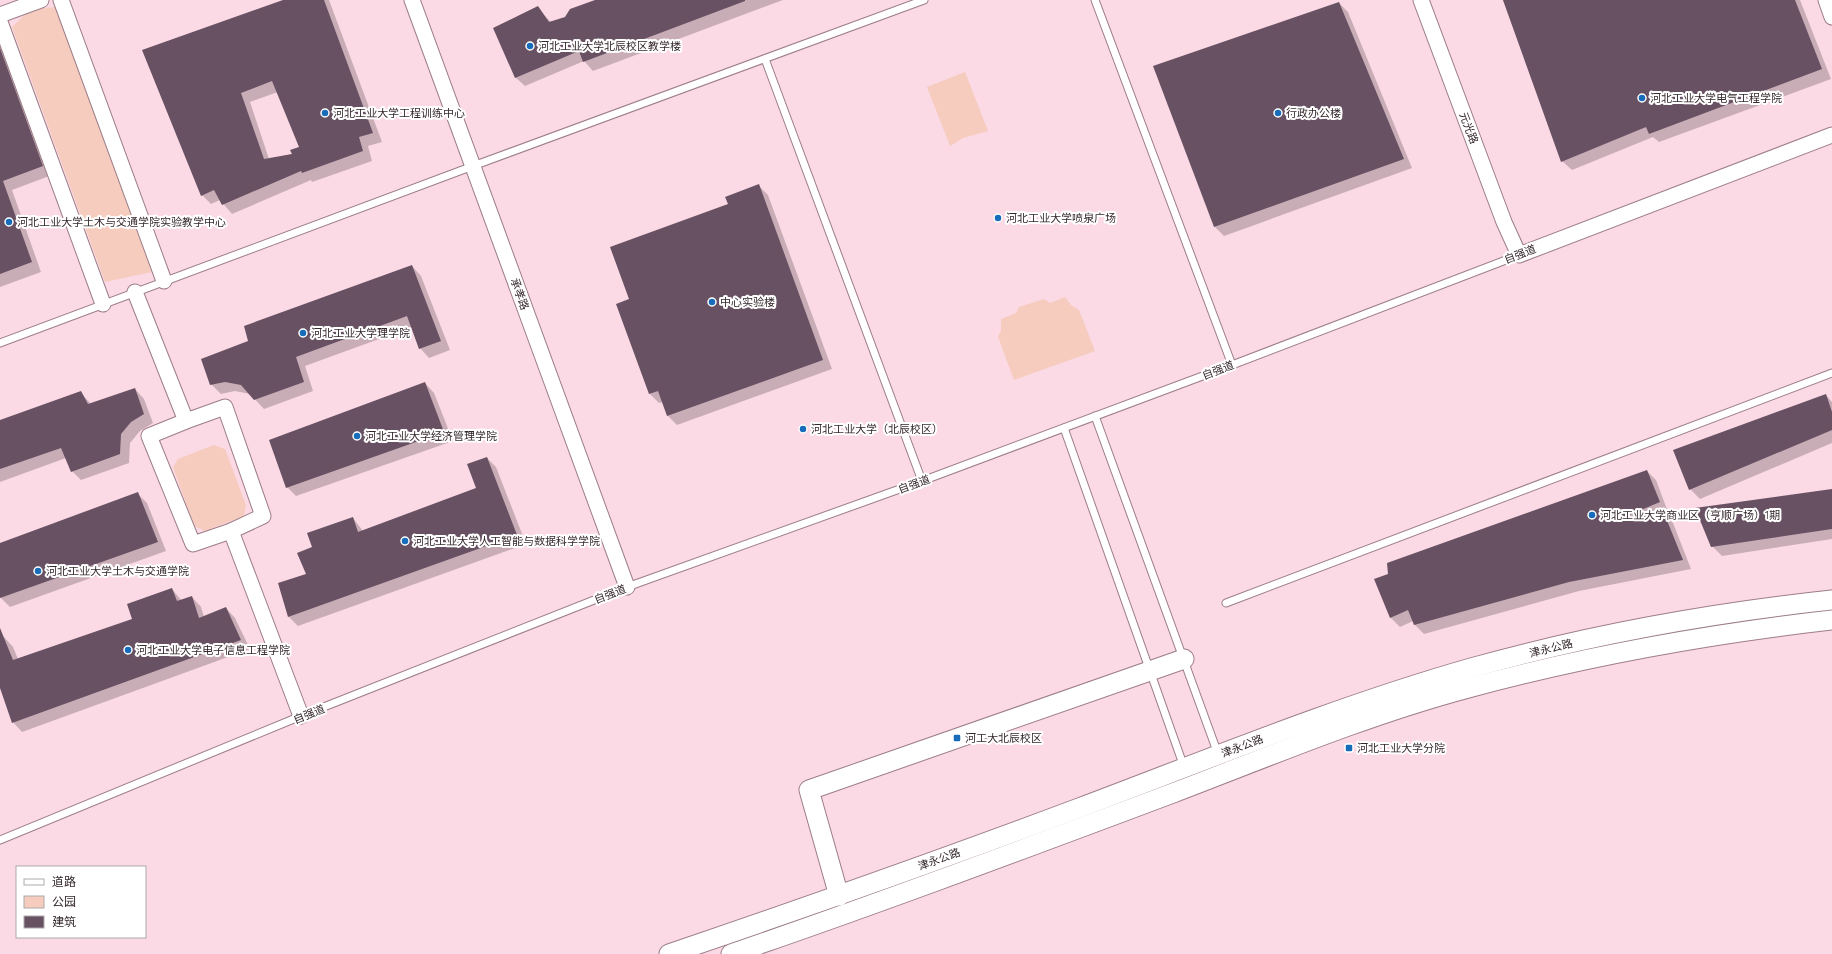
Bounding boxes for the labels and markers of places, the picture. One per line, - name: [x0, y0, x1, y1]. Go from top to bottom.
- place label: 河北工业大学北辰校区教学楼: [538, 39, 681, 53]
- marker: 河北工业大学北辰校区教学楼: [525, 41, 535, 51]
- place label: 河北工业大学电气工程学院: [1650, 91, 1782, 105]
- marker: 河北工业大学电气工程学院: [1637, 93, 1647, 103]
- place label: 河北工业大学工程训练中心: [333, 106, 465, 120]
- place label: 行政办公楼: [1286, 106, 1341, 120]
- marker: 河北工业大学工程训练中心: [320, 108, 330, 118]
- marker: 行政办公楼: [1273, 108, 1283, 118]
- place label: 河北工业大学喷泉广场: [1006, 211, 1116, 225]
- marker: 河北工业大学喷泉广场: [993, 213, 1003, 223]
- place label: 河北工业大学土木与交通学院实验教学中心: [17, 215, 226, 229]
- marker: 河北工业大学土木与交通学院实验教学中心: [4, 217, 14, 227]
- place label: 中心实验楼: [720, 295, 775, 309]
- marker: 中心实验楼: [707, 297, 717, 307]
- place label: 河北工业大学理学院: [311, 326, 410, 340]
- marker: 河北工业大学理学院: [298, 328, 308, 338]
- place label: 河北工业大学（北辰校区）: [811, 422, 943, 436]
- marker: 河北工业大学（北辰校区）: [798, 424, 808, 434]
- place label: 河北工业大学经济管理学院: [365, 429, 497, 443]
- marker: 河北工业大学经济管理学院: [352, 431, 362, 441]
- place label: 河北工业大学商业区（亨顺广场）1期: [1600, 508, 1780, 522]
- marker: 河北工业大学商业区（亨顺广场）1期: [1587, 510, 1597, 520]
- place label: 河北工业大学人工智能与数据科学学院: [413, 534, 600, 548]
- marker: 河北工业大学人工智能与数据科学学院: [400, 536, 410, 546]
- place label: 河北工业大学土木与交通学院: [46, 564, 189, 578]
- marker: 河北工业大学土木与交通学院: [33, 566, 43, 576]
- place label: 河北工业大学电子信息工程学院: [136, 643, 290, 657]
- marker: 河北工业大学电子信息工程学院: [123, 645, 133, 655]
- place label: 河工大北辰校区: [965, 731, 1042, 745]
- marker: 河工大北辰校区: [952, 733, 962, 743]
- place label: 河北工业大学分院: [1357, 741, 1445, 755]
- marker: 河北工业大学分院: [1344, 743, 1354, 753]

